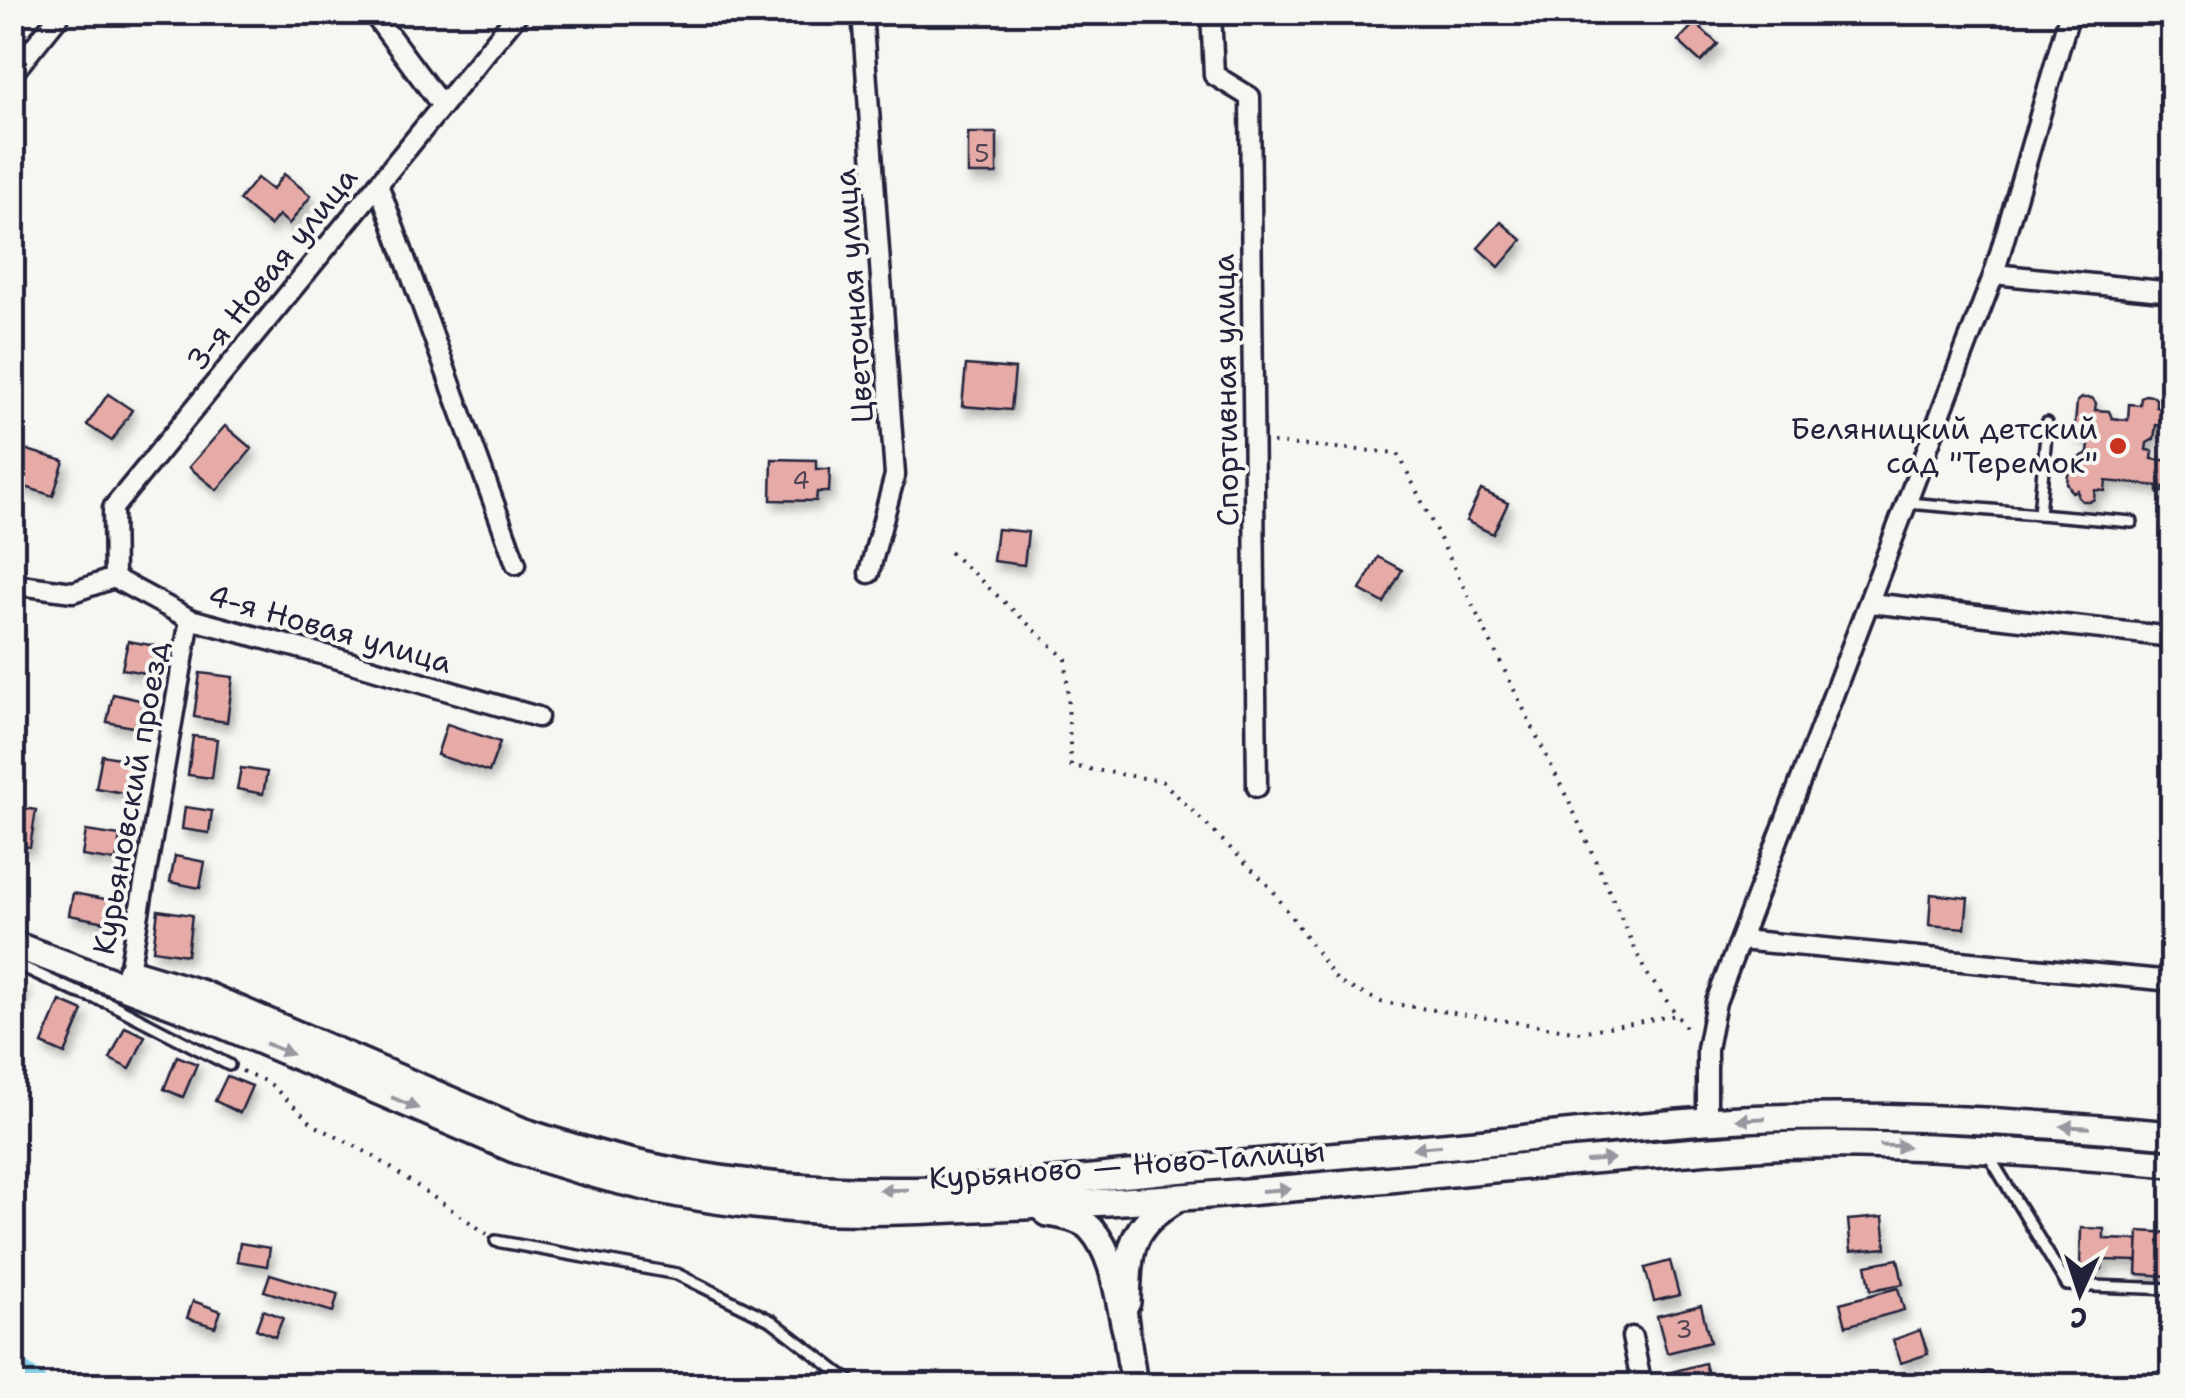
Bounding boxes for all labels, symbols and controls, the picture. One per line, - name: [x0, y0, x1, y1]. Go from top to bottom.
- house number: 5: [974, 136, 990, 170]
- street label: 3-я Новая улица: [177, 158, 367, 379]
- street label: Цветочная улица: [824, 167, 883, 425]
- street label: Спортивная улица: [1203, 253, 1248, 527]
- place label: Беляницкий детский сад "Теремок": [1790, 408, 2098, 483]
- marker: Беляницкий детский сад "Теремок": [2107, 435, 2129, 457]
- house number: 4: [792, 463, 810, 497]
- street label: 4-я Новая улица: [203, 574, 457, 683]
- street label: Курьяновский проезд: [83, 638, 178, 958]
- one-way arrow: [264, 1041, 294, 1057]
- one-way arrow: [390, 1095, 420, 1111]
- one-way arrow: [1734, 1111, 1766, 1127]
- one-way arrow: [2059, 1119, 2091, 1135]
- street label: Курьяново — Ново-Талицы: [927, 1130, 1327, 1199]
- one-way arrow: [1878, 1138, 1910, 1154]
- one-way arrow: [1411, 1140, 1442, 1156]
- one-way arrow: [1584, 1152, 1616, 1168]
- one-way arrow: [877, 1182, 909, 1198]
- one-way arrow: [1261, 1182, 1293, 1198]
- north arrow: [2030, 1243, 2130, 1343]
- text: С: [2069, 1299, 2088, 1337]
- house number: 3: [1675, 1312, 1693, 1346]

